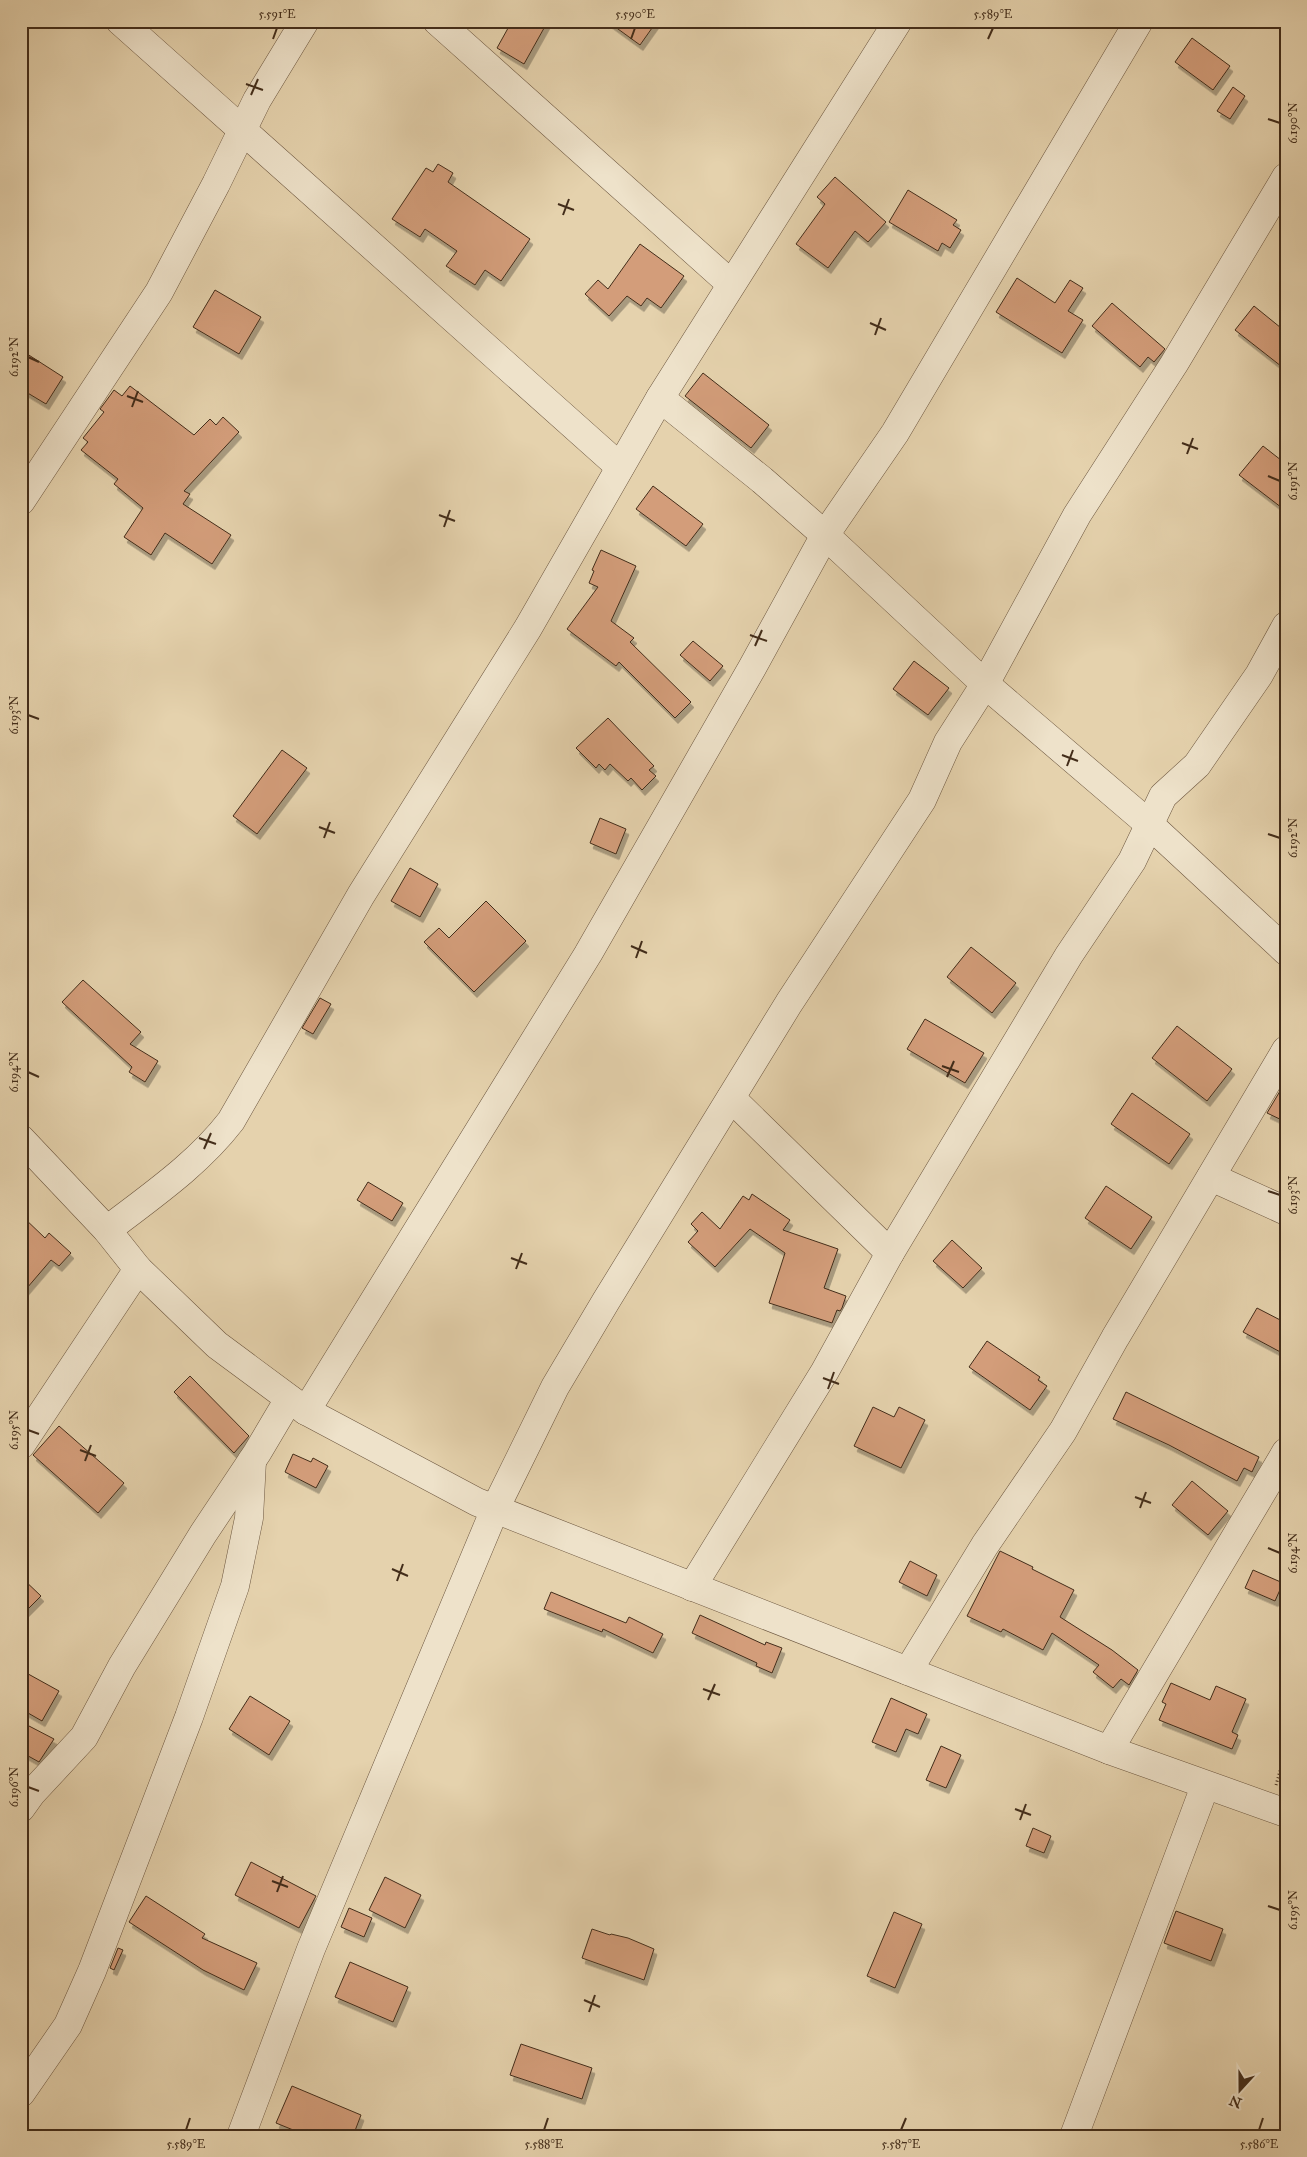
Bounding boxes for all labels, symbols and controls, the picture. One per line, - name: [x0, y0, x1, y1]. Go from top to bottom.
- text: 5.591°E: [258, 7, 296, 21]
- text: 5.590°E: [615, 7, 655, 21]
- text: 5.589°E: [974, 7, 1013, 21]
- text: 6.190°N: [1286, 102, 1300, 144]
- text: 6.192°N: [7, 337, 21, 377]
- text: 6.191°N: [1286, 462, 1300, 500]
- text: 6.193°N: [7, 695, 21, 735]
- text: 6.192°N: [1286, 818, 1300, 858]
- text: 6.194°N: [7, 1052, 21, 1092]
- text: 6.193°N: [1286, 1175, 1300, 1215]
- text: 6.195°N: [7, 1410, 21, 1450]
- text: 6.194°N: [1286, 1533, 1300, 1573]
- text: 6.196°N: [7, 1767, 21, 1807]
- text: 6.195°N: [1286, 1890, 1300, 1930]
- north arrow: [1214, 2064, 1264, 2114]
- text: N: [1227, 2092, 1244, 2112]
- text: 5.589°E: [167, 2137, 206, 2151]
- text: 5.588°E: [525, 2137, 564, 2151]
- text: 5.587°E: [882, 2137, 921, 2151]
- text: 5.586°E: [1240, 2137, 1279, 2151]

